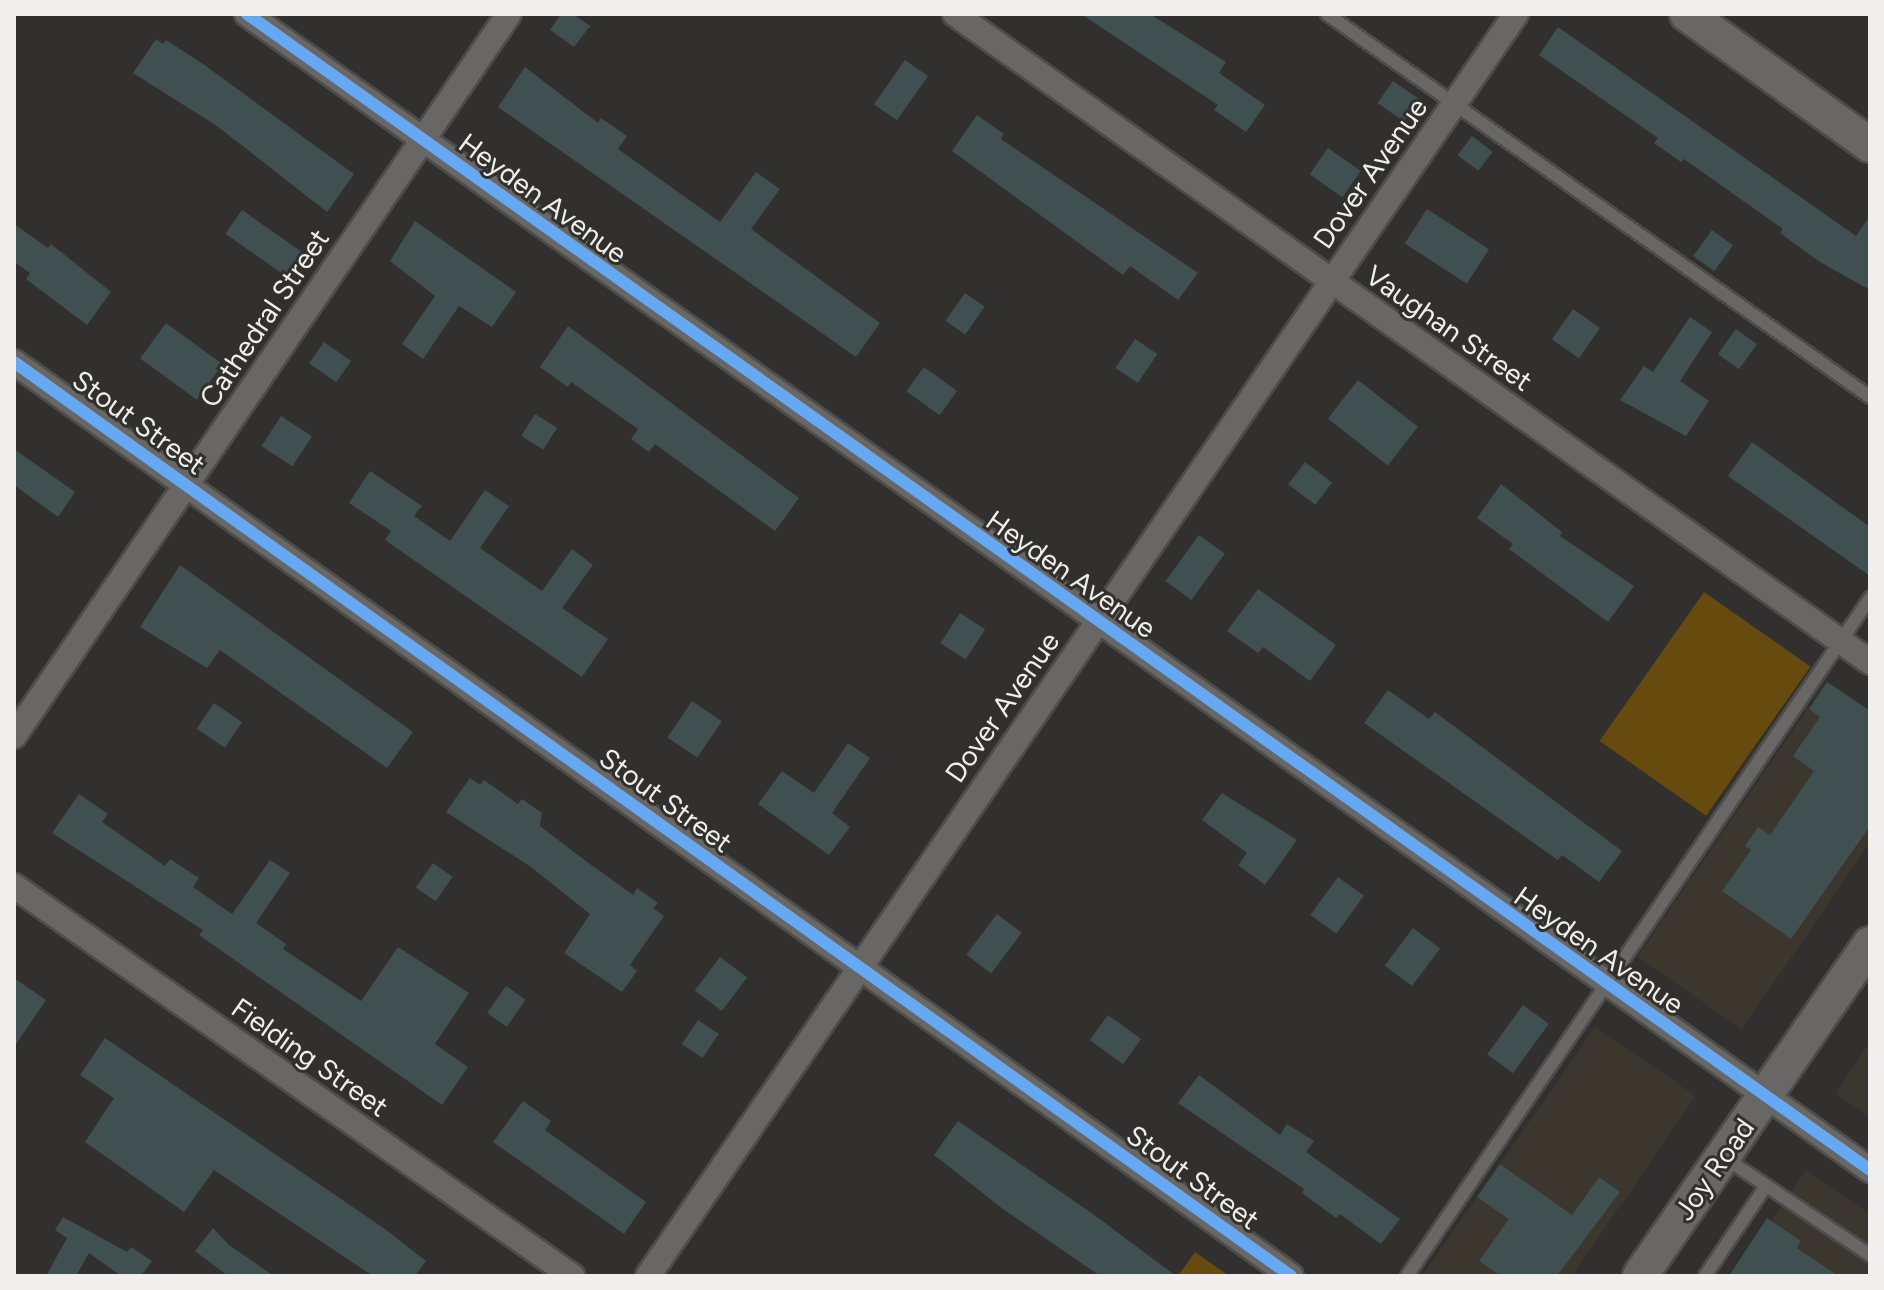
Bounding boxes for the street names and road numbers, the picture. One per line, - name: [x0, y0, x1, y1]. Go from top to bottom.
- street label: Dover Avenue: [1306, 91, 1434, 255]
- street label: Heyden Avenue: [453, 126, 633, 270]
- street label: Cathedral Street: [192, 223, 336, 413]
- street label: Vaughan Street: [1359, 258, 1539, 398]
- street label: Stout Street: [66, 363, 212, 481]
- street label: Heyden Avenue: [980, 503, 1162, 645]
- street label: Dover Avenue: [938, 625, 1066, 789]
- street label: Stout Street: [593, 741, 739, 859]
- street label: Heyden Avenue: [1508, 879, 1690, 1021]
- street label: Fielding Street: [225, 991, 395, 1123]
- street label: Joy Road: [1667, 1112, 1761, 1226]
- street label: Stout Street: [1120, 1118, 1266, 1236]

